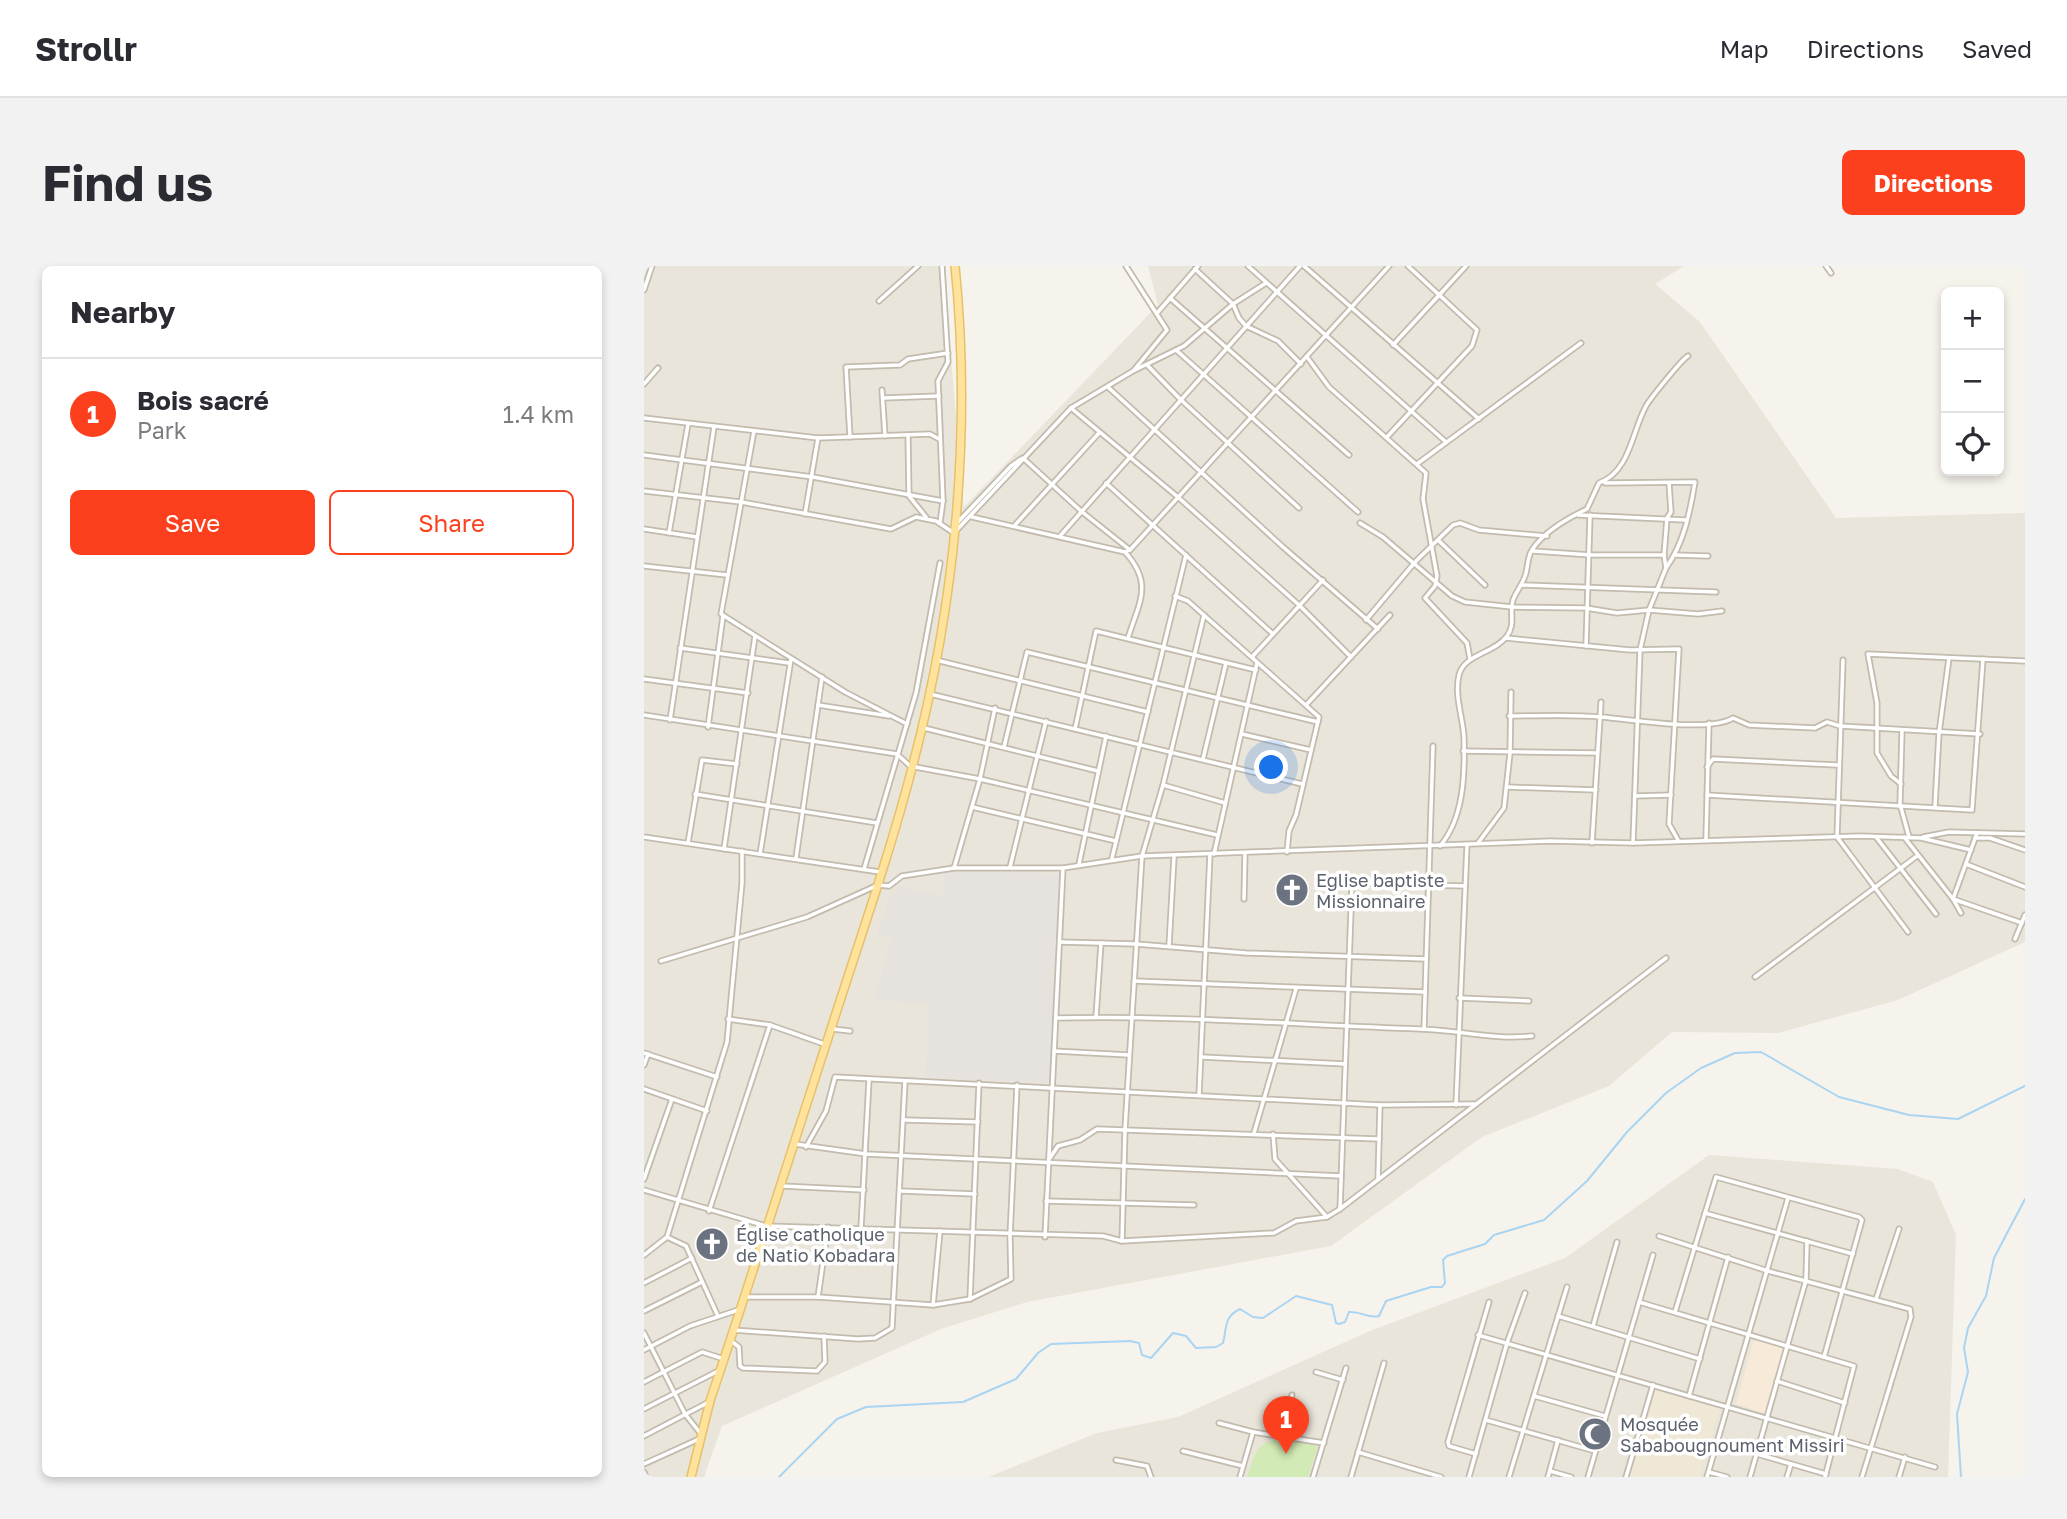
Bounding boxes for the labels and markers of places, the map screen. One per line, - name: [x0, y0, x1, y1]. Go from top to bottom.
- place label: Eglise baptiste Missionnaire: [1316, 869, 1444, 912]
- church icon: Eglise baptiste Missionnaire: [1273, 871, 1311, 909]
- place label: Église catholique de Natio Kobadara: [736, 1223, 895, 1266]
- church icon: Église catholique de Natio Kobadara: [693, 1225, 731, 1263]
- pin: 1: [1263, 1396, 1309, 1454]
- place label: Mosquée Sababougnoument Missiri: [1620, 1413, 1845, 1456]
- mosque icon: Mosquée Sababougnoument Missiri: [1576, 1415, 1614, 1453]

